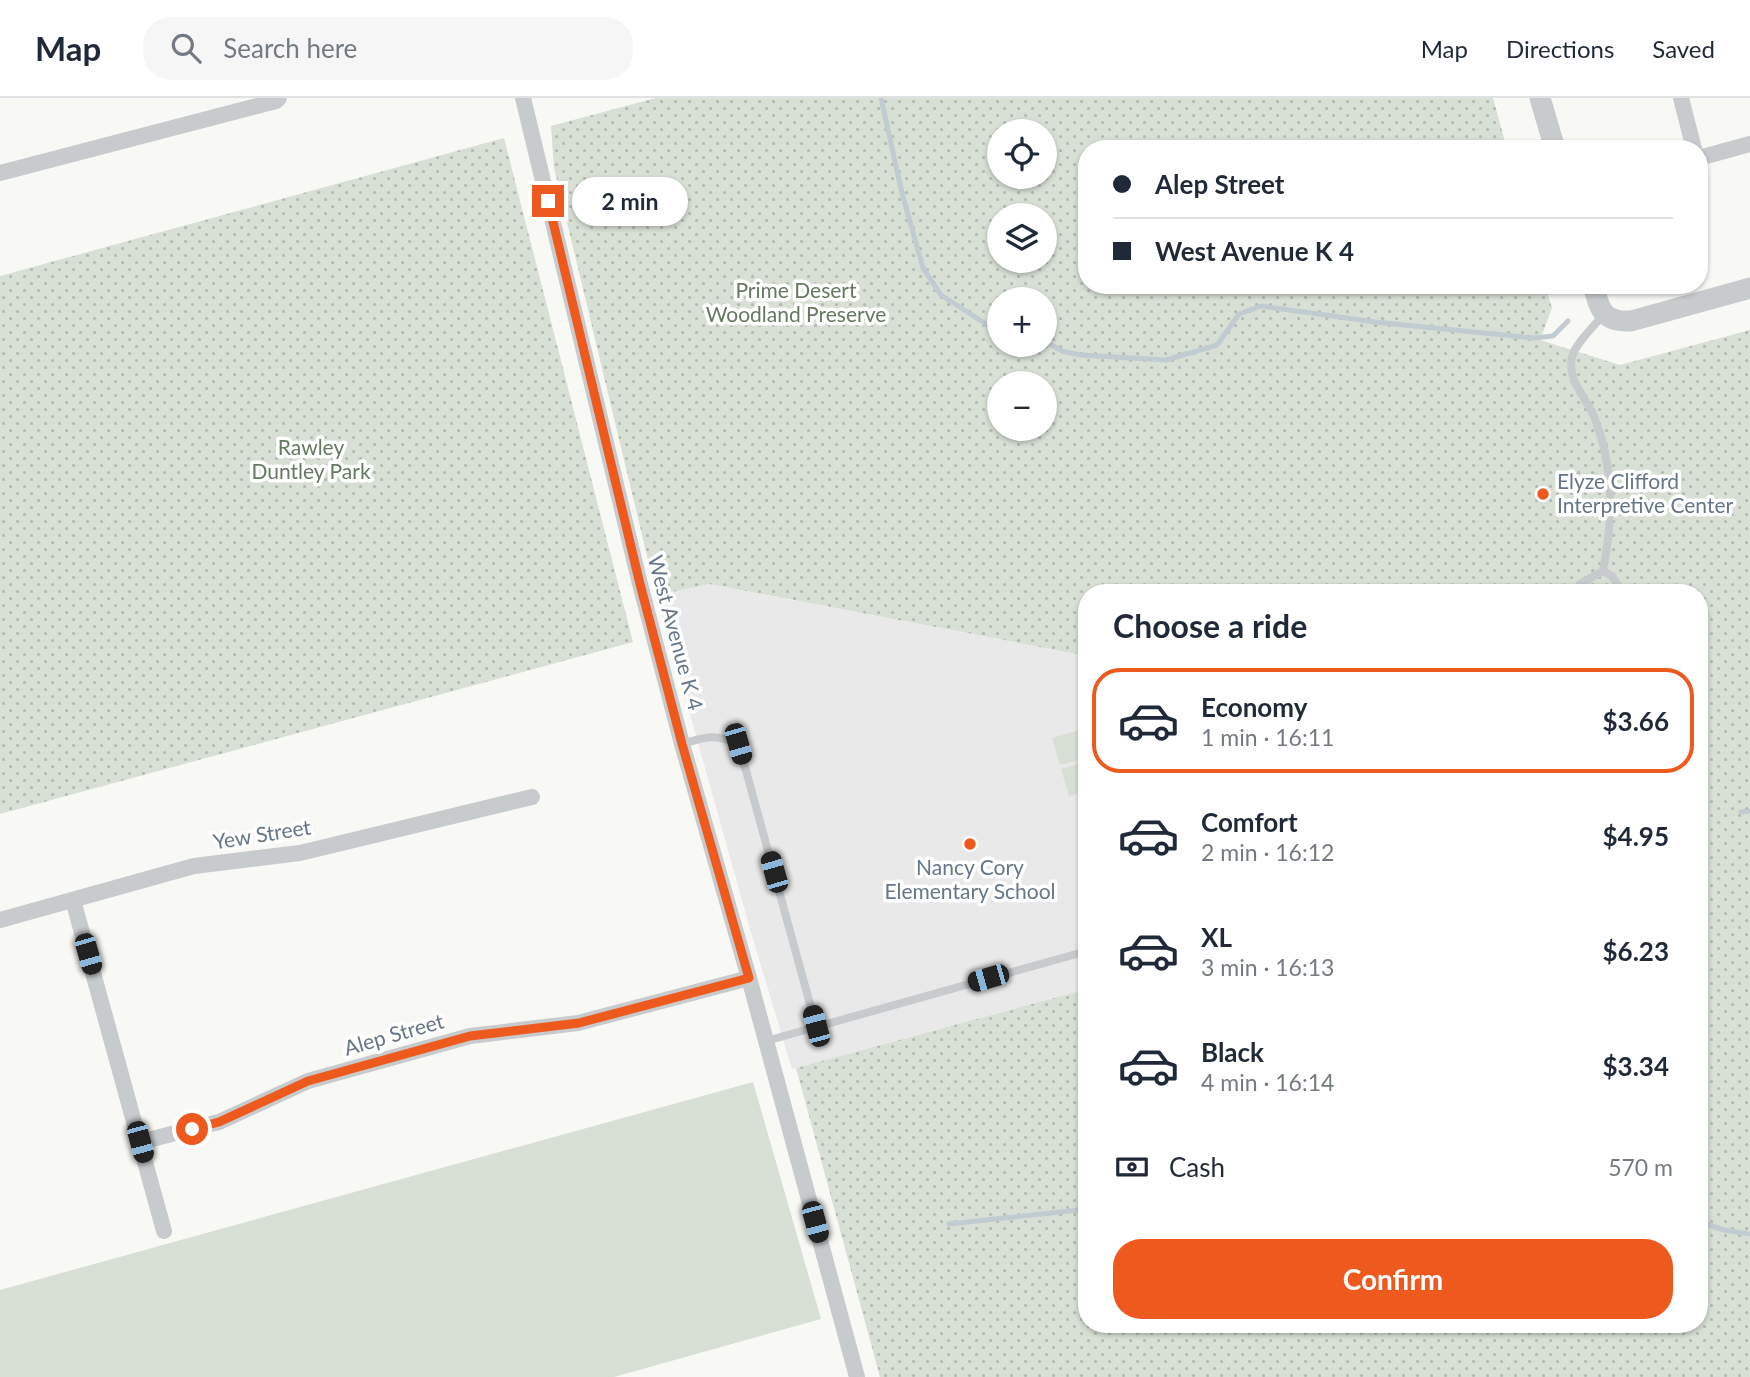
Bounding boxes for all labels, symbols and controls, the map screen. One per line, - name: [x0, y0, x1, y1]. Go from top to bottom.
- search box: [143, 17, 633, 80]
- text: Map: [35, 28, 101, 68]
- icon: search: [167, 29, 205, 67]
- text: Search here: [223, 32, 357, 64]
- text: Map: [1421, 34, 1468, 63]
- text: Directions: [1506, 34, 1614, 63]
- text: Saved: [1652, 34, 1715, 63]
- map controls: [987, 119, 1057, 441]
- button: locate: [987, 119, 1057, 189]
- text: Alep Street: [1155, 168, 1284, 200]
- callout: 2 min: [572, 176, 688, 226]
- route end: [532, 185, 564, 217]
- text: 2 min: [601, 187, 659, 215]
- button: layers: [987, 203, 1057, 273]
- text: West Avenue K 4: [1155, 235, 1354, 267]
- park label: Prime Desert Woodland Preserve: [706, 277, 886, 326]
- button: +: [987, 287, 1057, 357]
- button: −: [987, 371, 1057, 441]
- park label: Rawley Duntley Park: [251, 434, 371, 483]
- place label: Elyze Clifford Interpretive Center: [1557, 468, 1733, 517]
- marker: Elyze Clifford Interpretive Center: [1535, 486, 1551, 502]
- street label: West Avenue K 4: [644, 552, 709, 713]
- text: Choose a ride: [1113, 606, 1307, 645]
- icon: car: [1117, 689, 1180, 752]
- text: Economy: [1201, 691, 1307, 723]
- text: $3.66: [1603, 705, 1669, 737]
- car: [723, 721, 754, 767]
- text: 1 min · 16:11: [1201, 723, 1334, 751]
- icon: car: [1117, 804, 1180, 867]
- text: Comfort: [1201, 806, 1298, 838]
- street label: Yew Street: [211, 813, 313, 854]
- text: $4.95: [1603, 820, 1669, 852]
- marker: Nancy Cory Elementary School: [962, 836, 978, 852]
- text: 2 min · 16:12: [1201, 838, 1334, 866]
- car: [759, 849, 790, 895]
- place label: Nancy Cory Elementary School: [884, 854, 1056, 903]
- icon: car: [1117, 919, 1180, 982]
- text: XL: [1201, 921, 1232, 953]
- car: [73, 931, 104, 977]
- text: $6.23: [1603, 935, 1669, 967]
- text: 3 min · 16:13: [1201, 953, 1334, 981]
- car: [965, 962, 1012, 994]
- car: [801, 1003, 832, 1049]
- street label: Alep Street: [341, 1007, 447, 1060]
- icon: car: [1117, 1034, 1180, 1097]
- text: Black: [1201, 1036, 1264, 1068]
- text: $3.34: [1603, 1050, 1669, 1082]
- text: 4 min · 16:14: [1201, 1068, 1334, 1096]
- route start: [176, 1113, 208, 1145]
- car: [125, 1119, 156, 1165]
- icon: cash: [1113, 1148, 1151, 1186]
- text: Cash: [1169, 1151, 1225, 1183]
- text: 570 m: [1608, 1153, 1673, 1181]
- car: [800, 1199, 831, 1245]
- button: Confirm: [1113, 1239, 1673, 1319]

